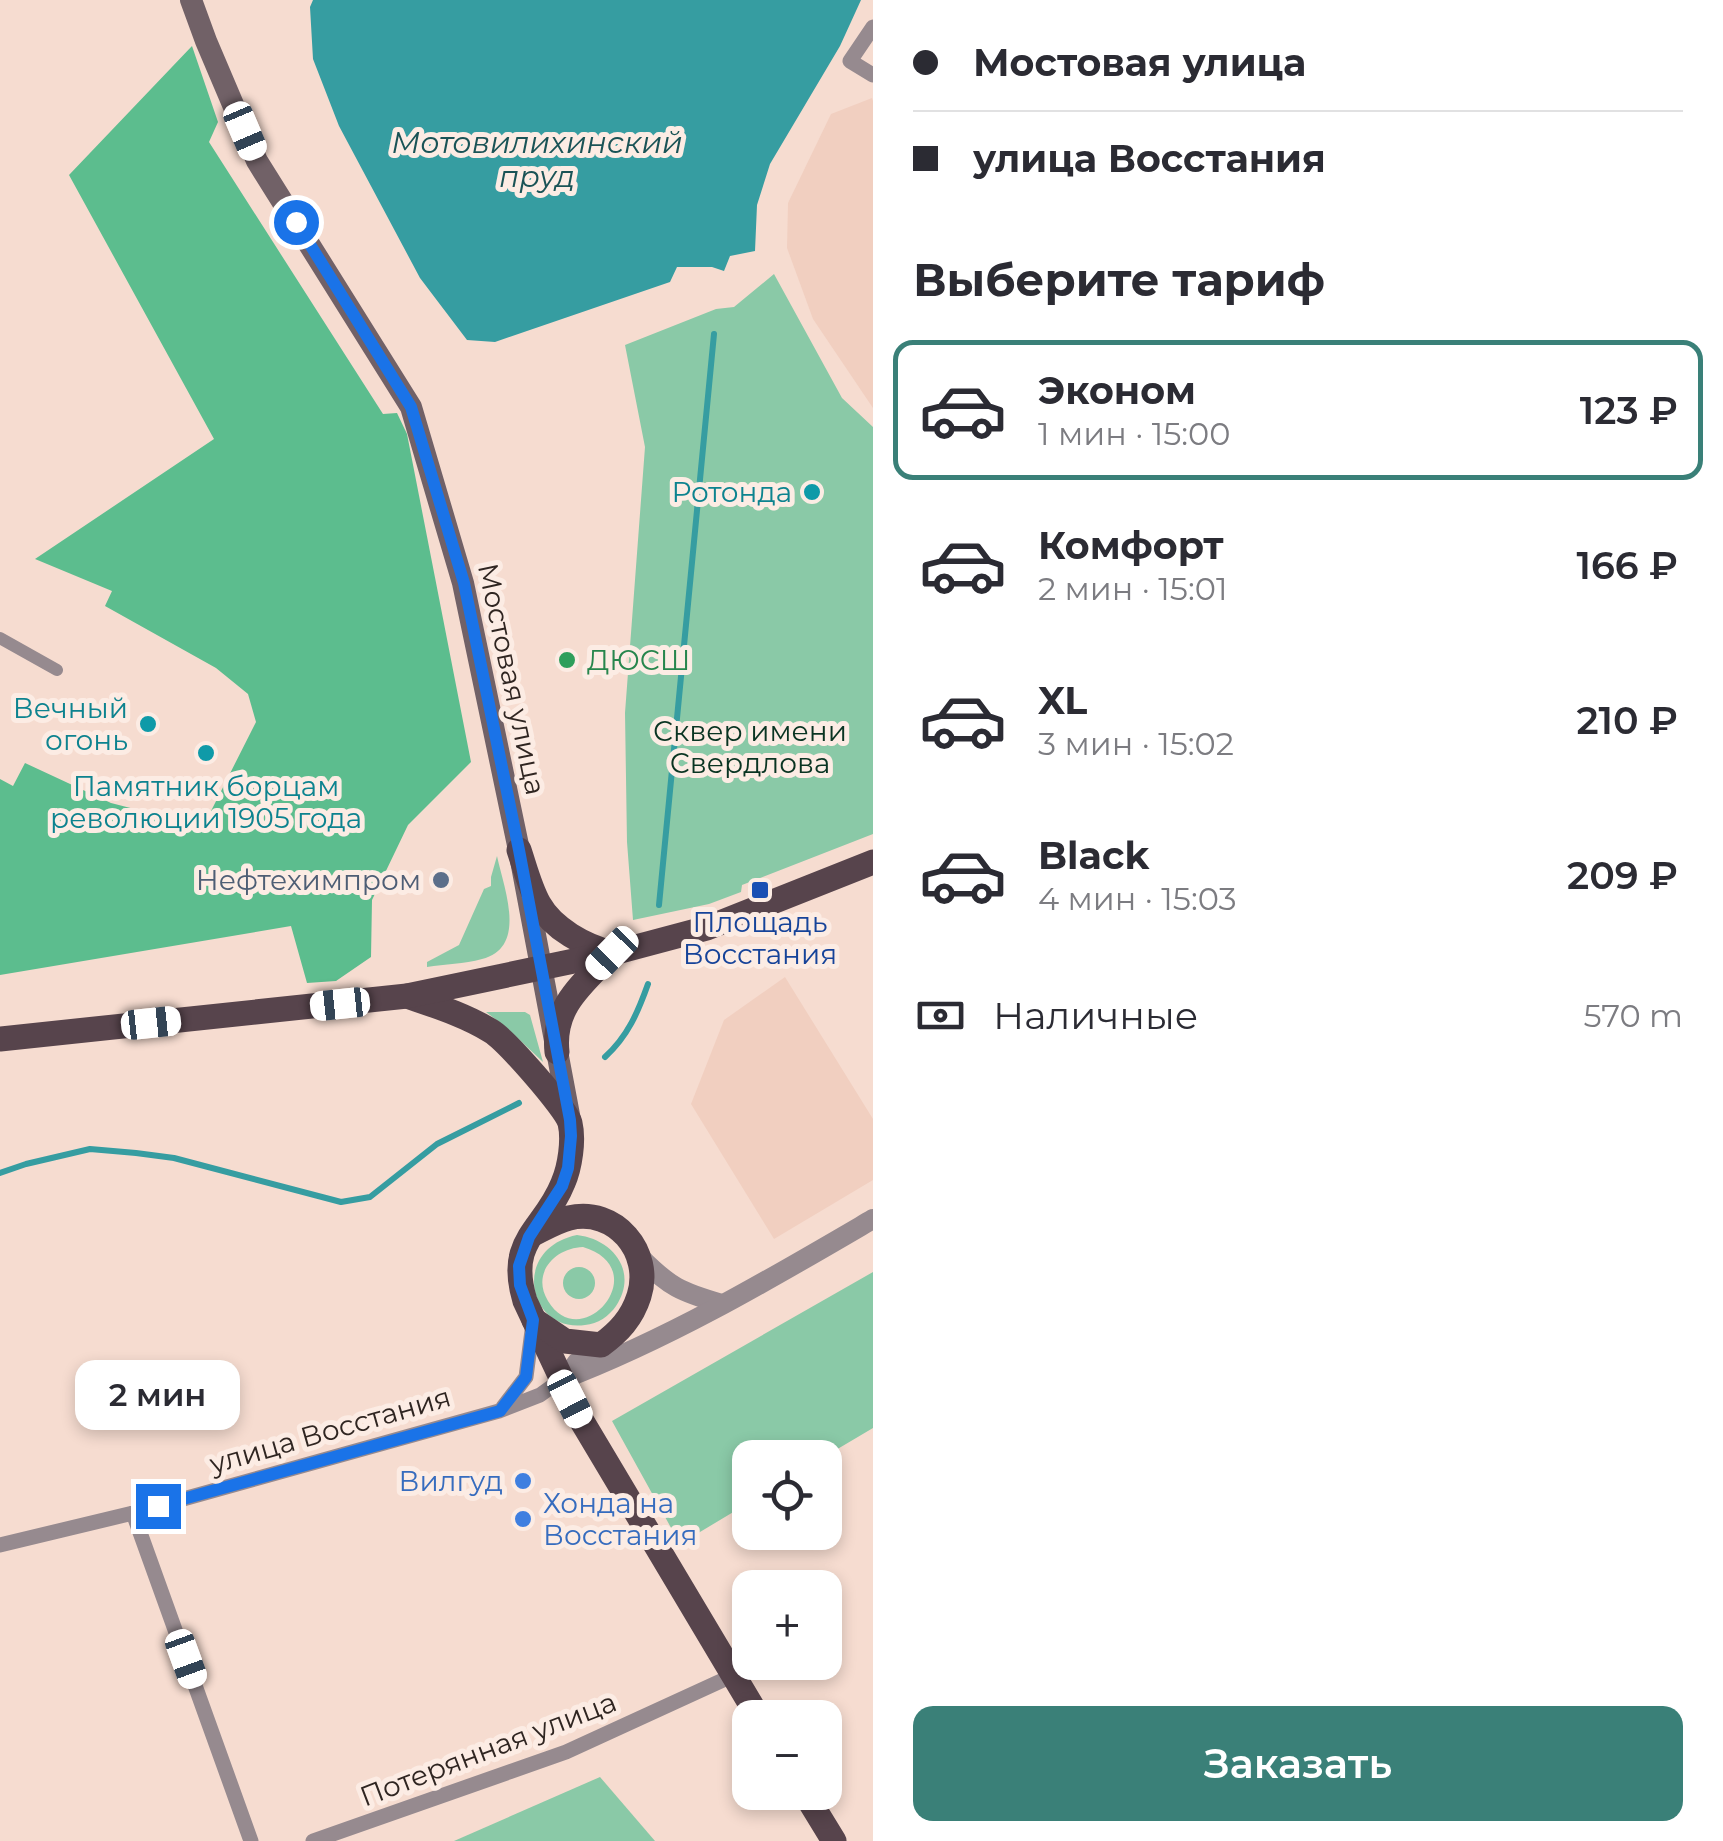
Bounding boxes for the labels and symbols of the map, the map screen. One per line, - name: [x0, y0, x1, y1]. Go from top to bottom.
- car: [219, 98, 271, 164]
- water label: Мотовилихинский пруд: [391, 124, 683, 195]
- route start: [274, 200, 319, 245]
- place label: Ротонда: [671, 475, 792, 509]
- marker: Ротонда: [801, 481, 823, 503]
- street label: Мостовая улица: [471, 560, 553, 798]
- place label: ДЮСШ: [587, 643, 691, 677]
- marker: ДЮСШ: [556, 649, 578, 671]
- place label: Вечный огонь: [13, 691, 128, 757]
- marker: Вечный огонь: [137, 713, 159, 735]
- park label: Сквер имени Свердлова: [653, 714, 847, 780]
- marker: Памятник борцам революции 1905 года: [195, 742, 217, 764]
- place label: Памятник борцам революции 1905 года: [50, 769, 362, 835]
- place label: Нефтехимпром: [196, 863, 421, 897]
- marker: Нефтехимпром: [430, 869, 452, 891]
- marker: Площадь Восстания: [749, 879, 771, 901]
- place label: Площадь Восстания: [683, 905, 837, 971]
- car: [580, 921, 644, 985]
- car: [309, 986, 371, 1022]
- car: [120, 1005, 182, 1041]
- callout: 2 мин: [76, 1361, 240, 1431]
- car: [543, 1365, 597, 1433]
- street label: улица Восстания: [205, 1379, 454, 1481]
- place label: Вилгуд: [399, 1464, 503, 1498]
- marker: Вилгуд: [512, 1470, 534, 1492]
- route end: [136, 1484, 181, 1529]
- place label: Хонда на Восстания: [543, 1486, 697, 1552]
- marker: Хонда на Восстания: [512, 1508, 534, 1530]
- car: [162, 1626, 210, 1692]
- street label: Потерянная улица: [355, 1684, 621, 1814]

